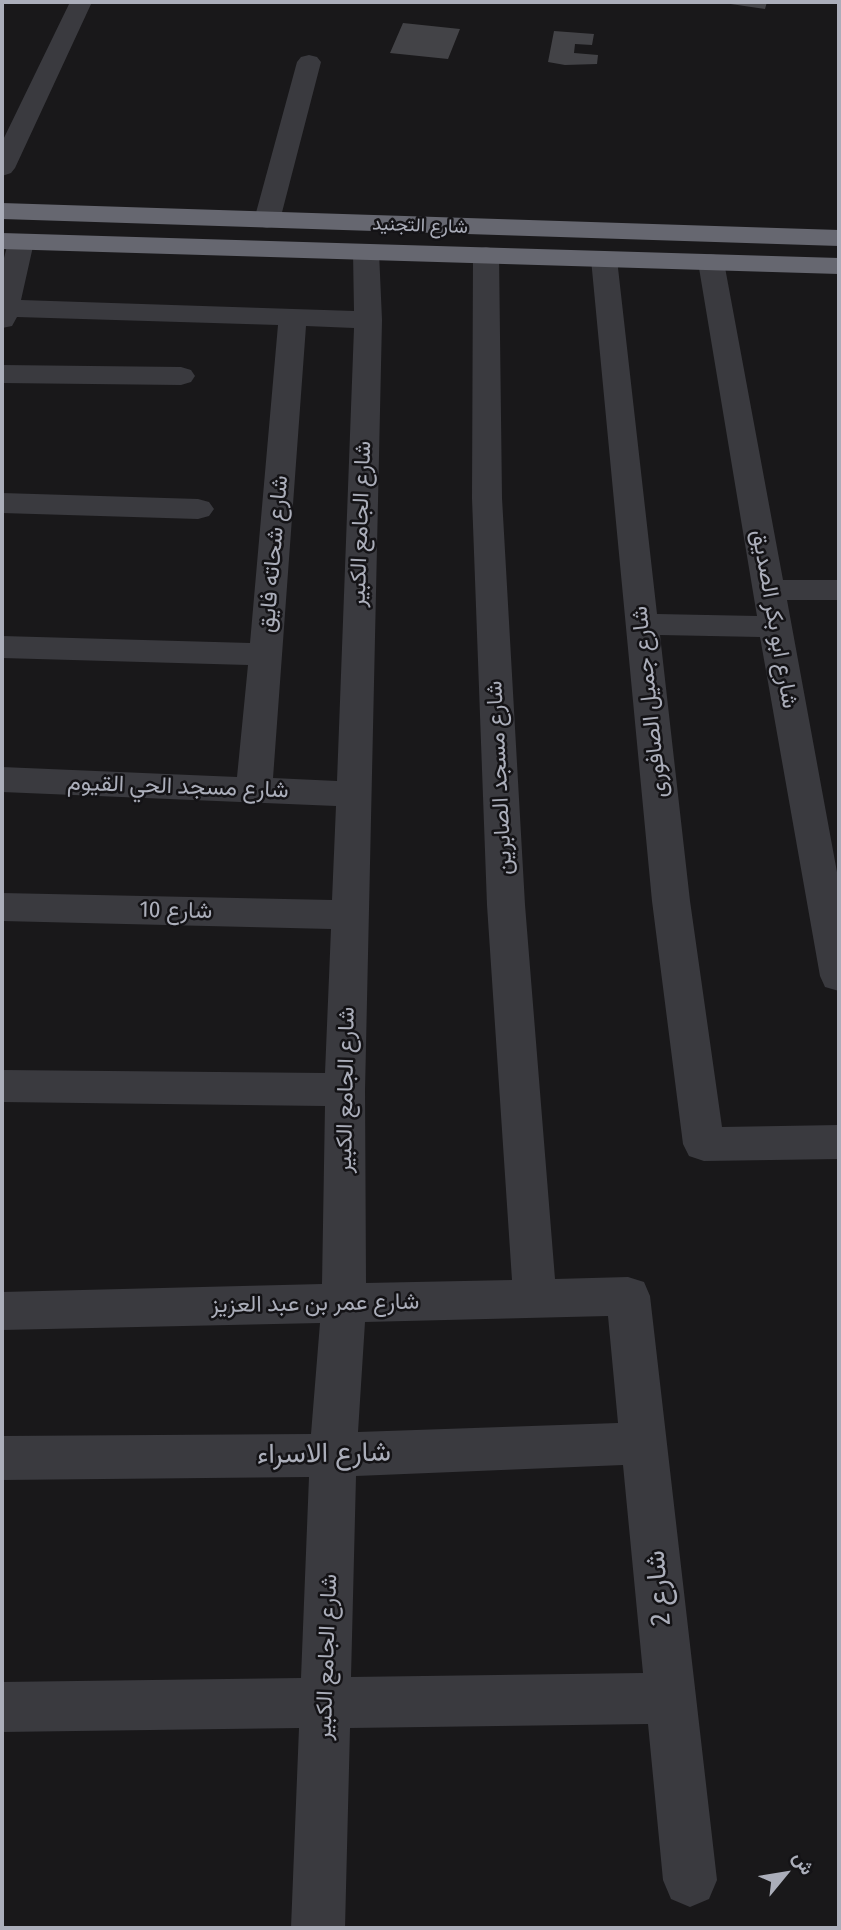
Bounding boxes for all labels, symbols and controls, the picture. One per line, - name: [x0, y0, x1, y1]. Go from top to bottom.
- street label: شارع التجنيد: [372, 213, 468, 239]
- street label: شارع الجامع الكبير: [344, 440, 378, 608]
- street label: شارع شحاته فايق: [253, 474, 295, 634]
- street label: شارع ابو بكر الصديق: [745, 527, 803, 711]
- street label: شارع جميل الصافورى: [626, 605, 674, 799]
- street label: شارع مسجد الصابرين: [481, 680, 519, 876]
- street label: شارع مسجد الحي القيوم: [67, 769, 289, 805]
- street label: شارع 10: [139, 897, 213, 925]
- street label: شارع الجامع الكبير: [331, 1007, 361, 1173]
- street label: شارع عمر بن عبد العزيز: [211, 1288, 419, 1320]
- street label: شارع الاسراء: [257, 1436, 391, 1472]
- street label: شارع 2: [639, 1549, 679, 1627]
- street label: شارع الجامع الكبير: [310, 1573, 344, 1741]
- north arrow: [750, 1839, 820, 1909]
- text: ش: [788, 1848, 819, 1879]

